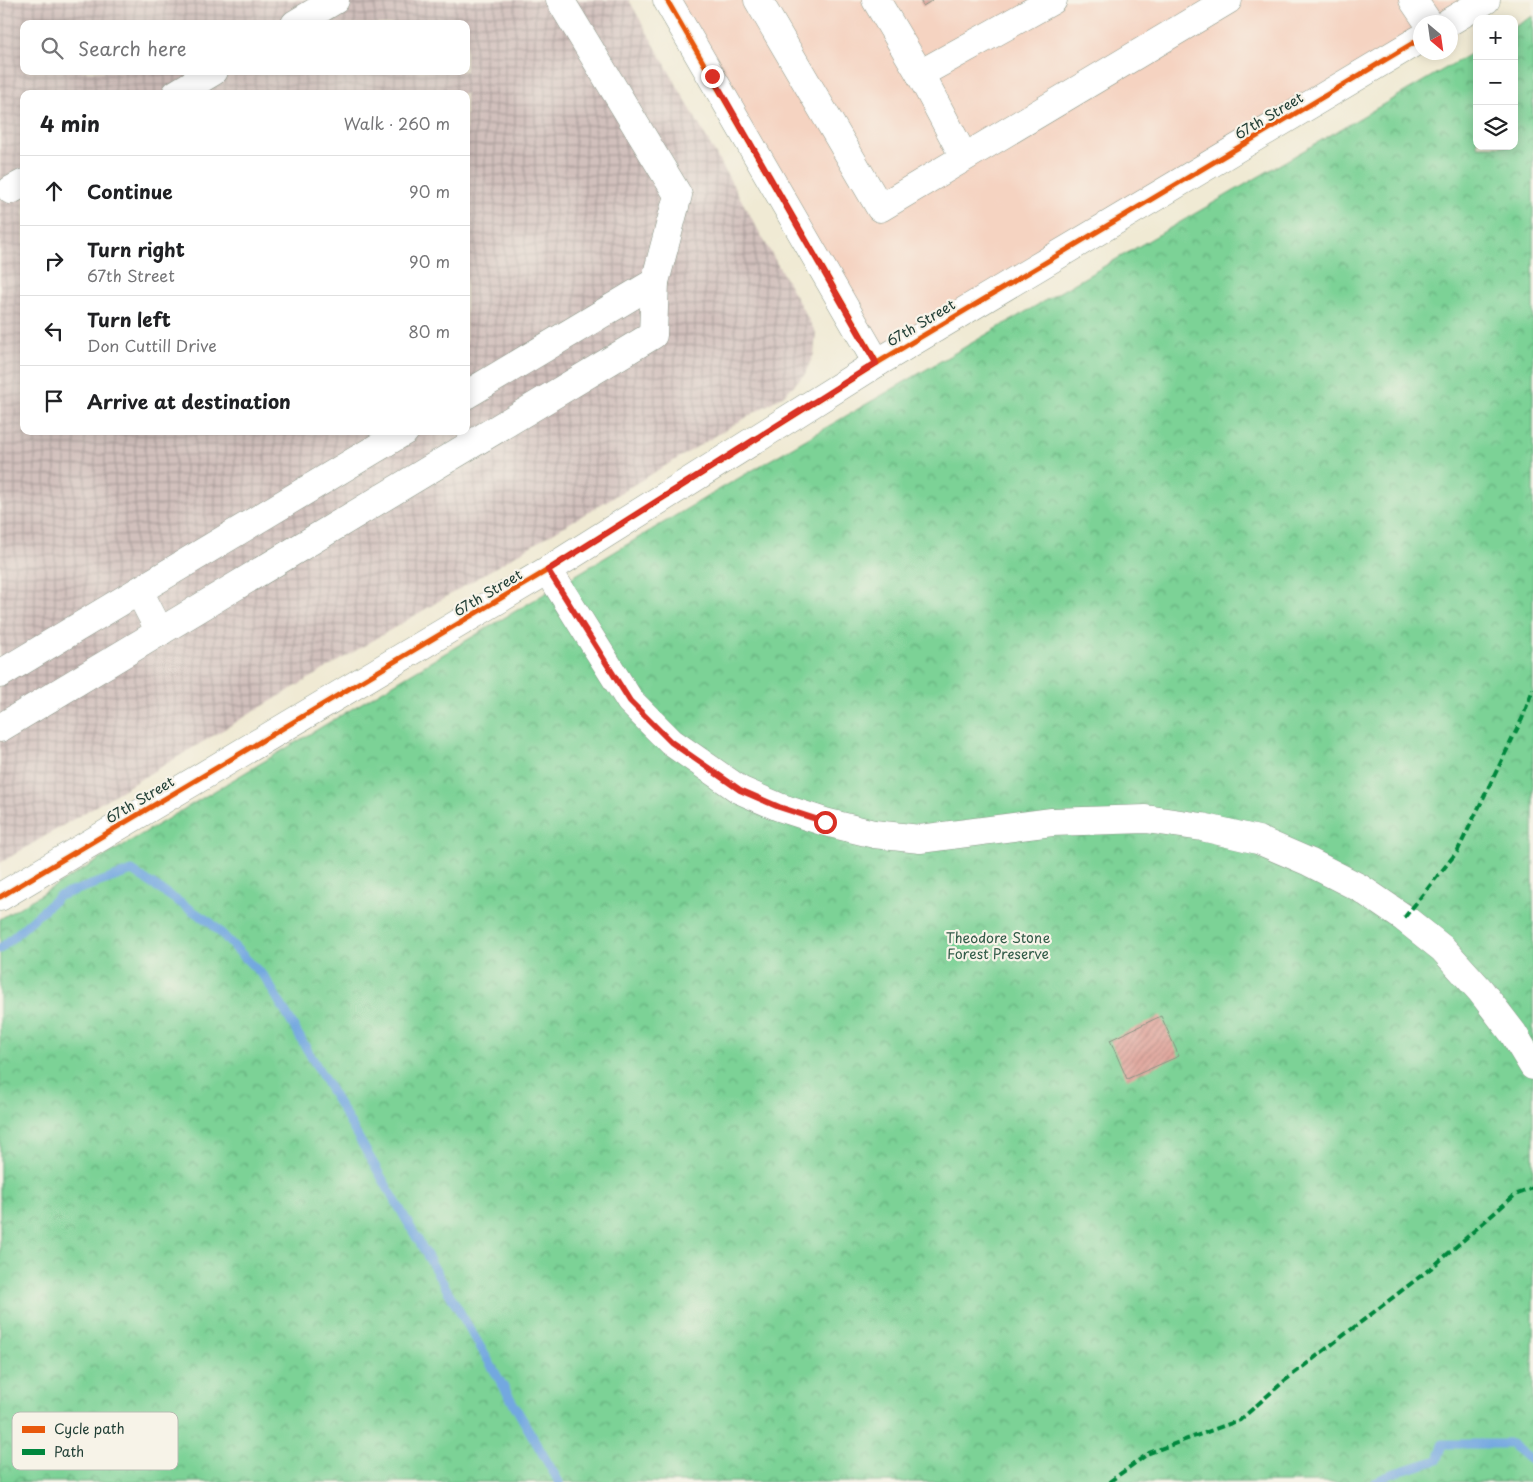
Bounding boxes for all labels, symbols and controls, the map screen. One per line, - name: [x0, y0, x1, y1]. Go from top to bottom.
- north arrow: [1413, 15, 1458, 60]
- map controls: [1473, 15, 1518, 150]
- button: +: [1473, 15, 1518, 60]
- search box: [20, 20, 470, 75]
- icon: search: [38, 34, 66, 62]
- text: Search here: [78, 34, 187, 62]
- button: −: [1473, 60, 1518, 105]
- route end: [701, 65, 724, 88]
- street label: 67th Street: [1230, 87, 1307, 144]
- button: layers: [1473, 105, 1518, 150]
- text: 4 min: [40, 107, 100, 139]
- text: Walk · 260 m: [344, 111, 450, 135]
- icon: ahead: [40, 177, 68, 205]
- text: Continue: [87, 177, 173, 205]
- text: 90 m: [409, 179, 450, 203]
- text: Turn right: [87, 235, 185, 263]
- icon: right: [40, 247, 68, 275]
- text: 90 m: [409, 249, 450, 273]
- text: 67th Street: [87, 263, 175, 287]
- street label: 67th Street: [882, 294, 959, 351]
- text: Turn left: [87, 305, 171, 333]
- icon: left: [40, 317, 68, 345]
- text: 80 m: [408, 319, 450, 343]
- text: Don Cuttill Drive: [87, 333, 217, 357]
- icon: arrive: [40, 387, 68, 415]
- text: Arrive at destination: [87, 387, 291, 415]
- street label: 67th Street: [449, 564, 526, 621]
- street label: 67th Street: [101, 771, 178, 828]
- route start: [814, 811, 837, 834]
- park label: Theodore Stone Forest Preserve: [946, 927, 1051, 964]
- legend: [12, 1412, 178, 1470]
- text: Cycle path: [54, 1418, 125, 1439]
- text: Path: [54, 1441, 84, 1462]

